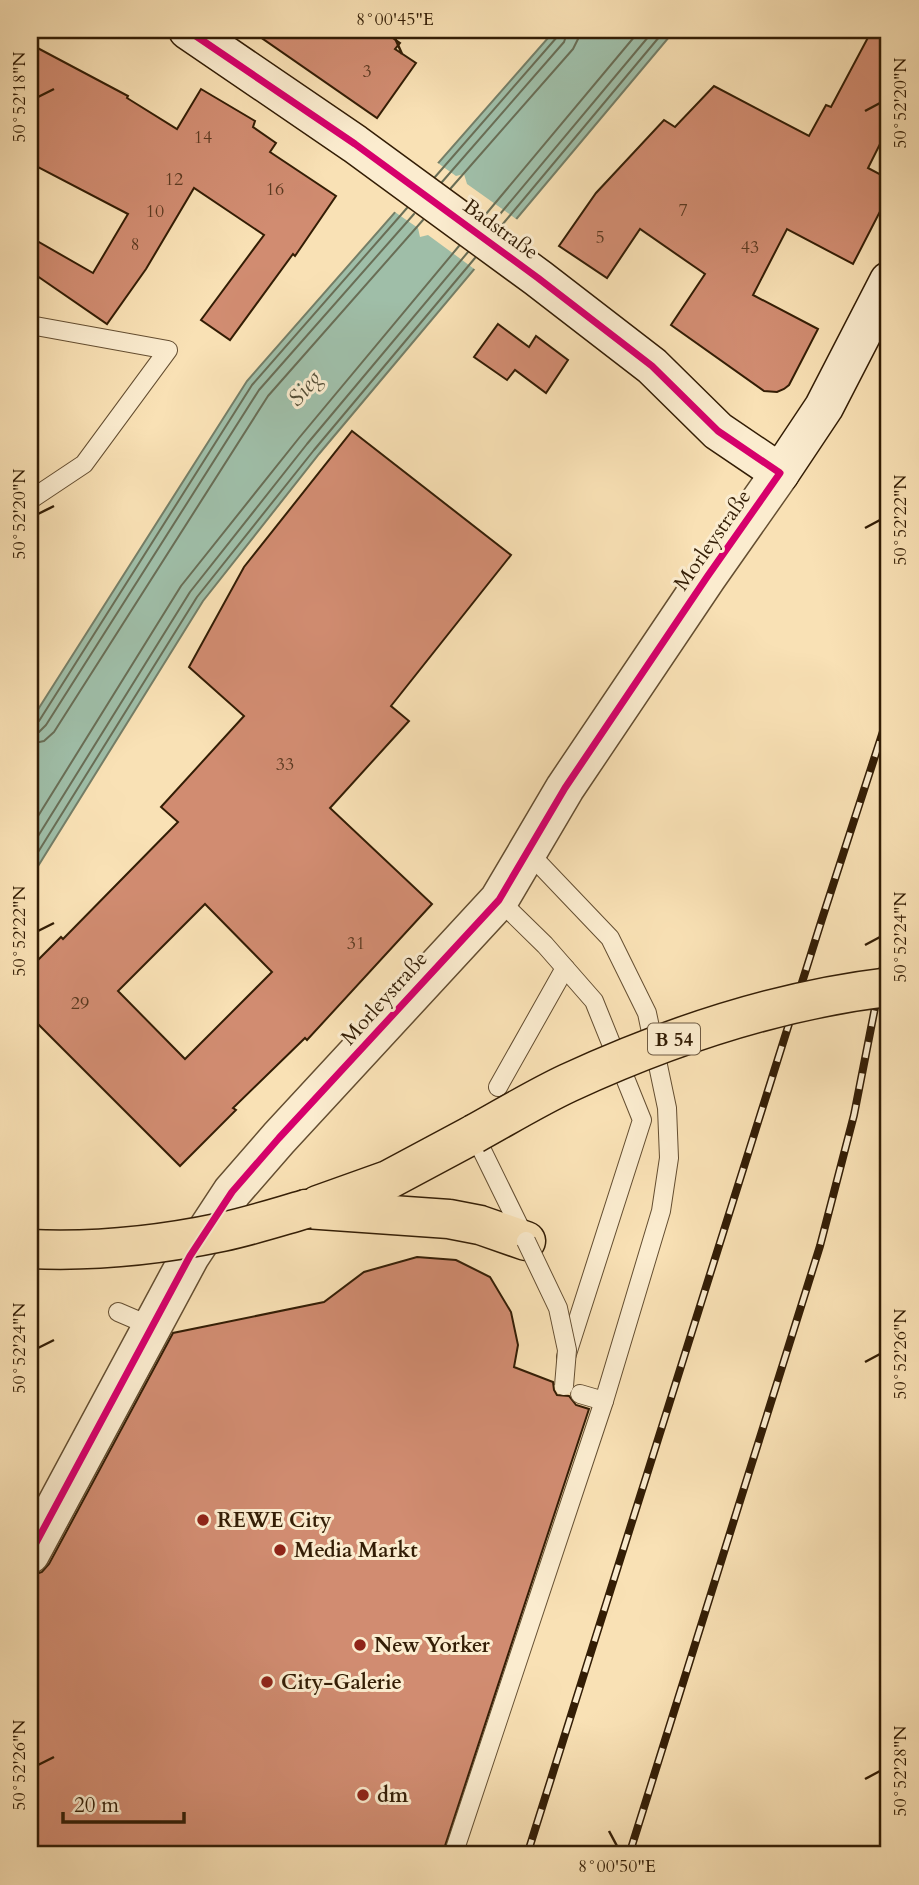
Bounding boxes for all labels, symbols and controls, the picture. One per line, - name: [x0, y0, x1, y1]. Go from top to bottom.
- text: 8°00'45"E: [356, 7, 434, 32]
- text: 50°52'18"N: [7, 51, 32, 143]
- text: 50°52'20"N: [888, 57, 913, 149]
- house number: 3: [362, 59, 372, 84]
- house number: 14: [194, 125, 212, 150]
- house number: 12: [165, 167, 183, 192]
- house number: 16: [266, 177, 284, 202]
- street label: Badstraße: [457, 192, 544, 267]
- house number: 7: [678, 198, 688, 223]
- house number: 10: [146, 199, 164, 224]
- house number: 5: [595, 225, 605, 250]
- house number: 8: [130, 232, 140, 257]
- house number: 43: [741, 235, 759, 260]
- water label: Sieg: [280, 363, 329, 413]
- text: 50°52'20"N: [7, 468, 32, 560]
- text: 50°52'22"N: [888, 474, 913, 566]
- street label: Morleystraße: [667, 484, 758, 597]
- house number: 33: [276, 752, 294, 777]
- text: 50°52'22"N: [7, 885, 32, 977]
- text: 50°52'24"N: [888, 891, 913, 983]
- house number: 31: [347, 931, 365, 956]
- street label: Morleystraße: [334, 945, 434, 1052]
- house number: 29: [71, 991, 89, 1016]
- road number: B 54: [648, 1023, 700, 1054]
- text: 50°52'24"N: [7, 1302, 32, 1394]
- text: 50°52'26"N: [888, 1308, 913, 1400]
- place label: REWE City: [217, 1506, 331, 1535]
- marker: REWE City: [195, 1512, 211, 1528]
- place label: Media Markt: [294, 1536, 418, 1565]
- marker: Media Markt: [272, 1542, 288, 1558]
- place label: New Yorker: [374, 1631, 491, 1660]
- marker: New Yorker: [352, 1637, 368, 1653]
- place label: City-Galerie: [281, 1668, 402, 1697]
- marker: City-Galerie: [259, 1674, 275, 1690]
- text: 50°52'26"N: [7, 1719, 32, 1811]
- text: 50°52'28"N: [888, 1725, 913, 1817]
- scale bar: [63, 1780, 184, 1824]
- place label: dm: [377, 1781, 409, 1810]
- marker: dm: [355, 1787, 371, 1803]
- text: 20 m: [74, 1791, 119, 1820]
- text: 8°00'50"E: [578, 1854, 656, 1879]

